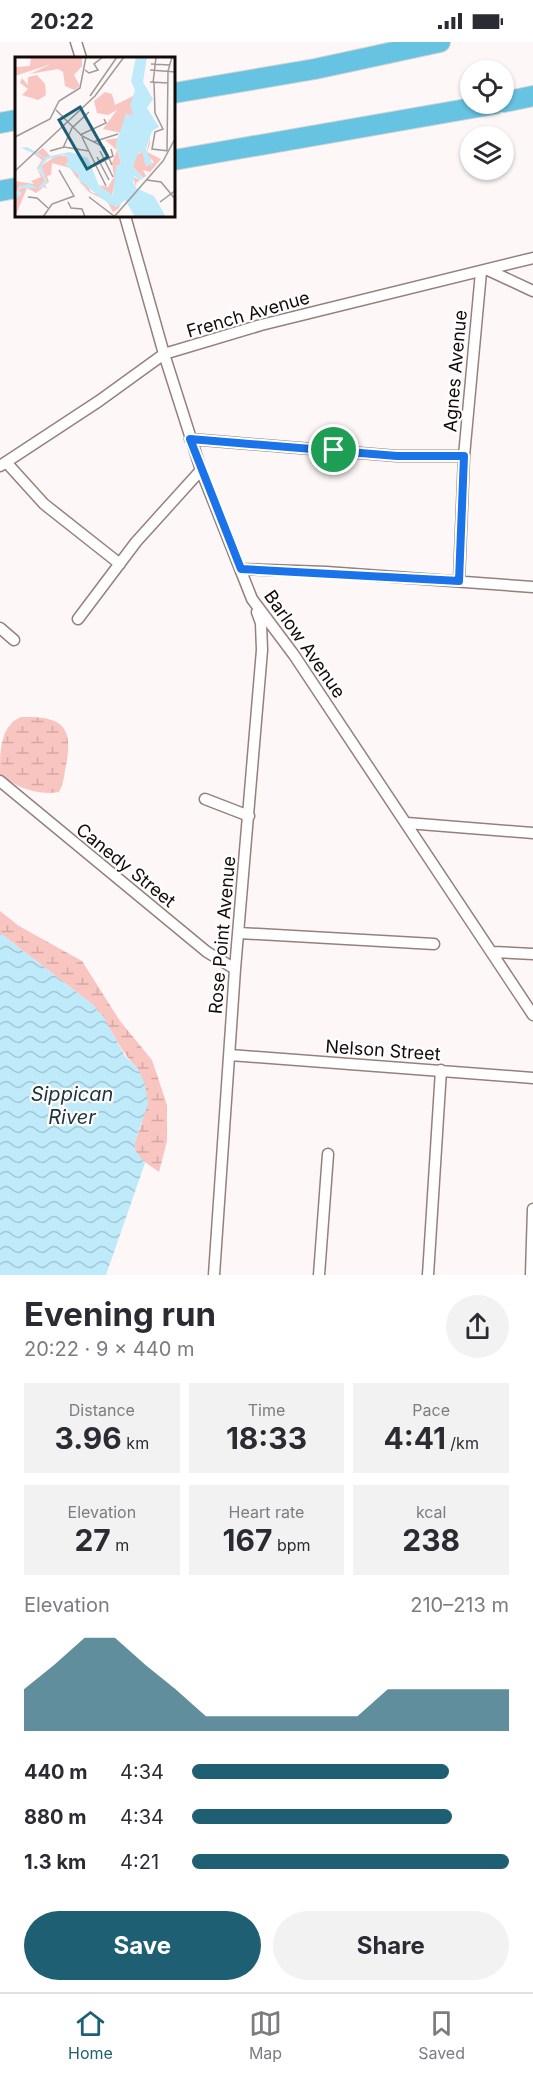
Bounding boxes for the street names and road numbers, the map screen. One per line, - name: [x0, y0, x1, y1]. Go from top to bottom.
- street label: French Avenue: [184, 286, 312, 342]
- street label: Agnes Avenue: [439, 309, 471, 433]
- street label: Barlow Avenue: [260, 586, 350, 702]
- street label: Canedy Street: [72, 819, 180, 911]
- street label: Rose Point Avenue: [205, 855, 239, 1015]
- street label: Nelson Street: [325, 1036, 441, 1064]

